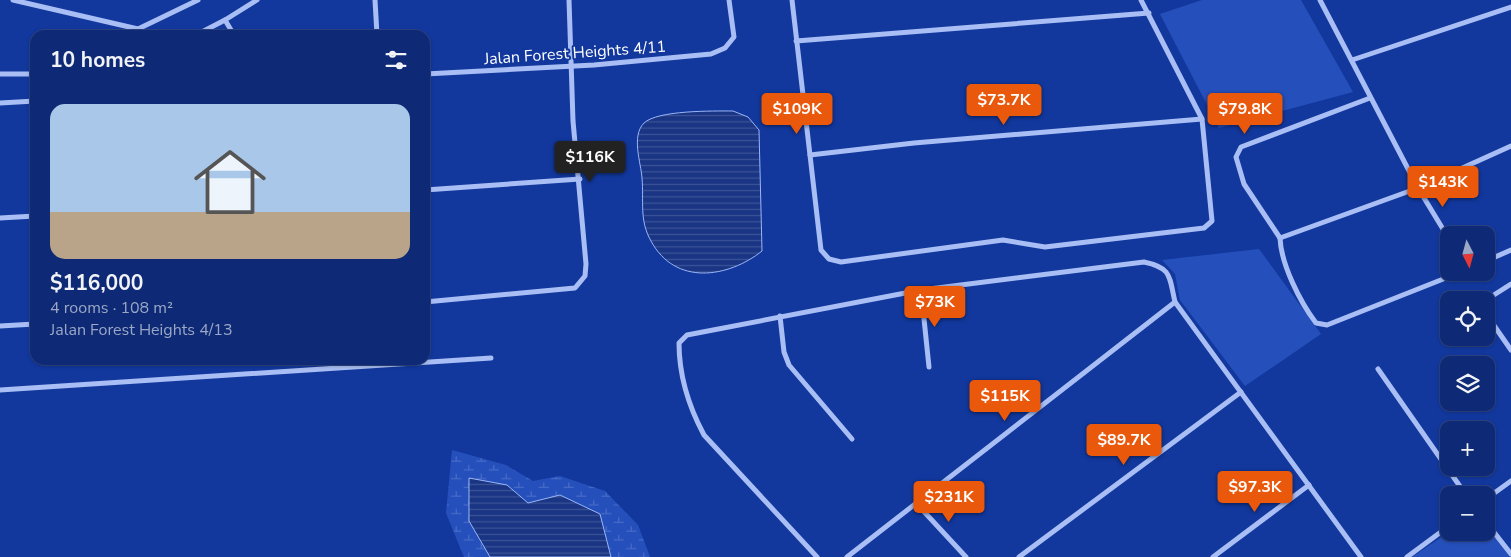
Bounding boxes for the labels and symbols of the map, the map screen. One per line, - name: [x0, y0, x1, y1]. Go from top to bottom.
- street label: Jalan Forest Heights 4/11: [482, 36, 667, 70]
- pin: $73.7K: [963, 84, 1045, 126]
- pin: $109K: [762, 92, 832, 135]
- pin: $79.8K: [1204, 92, 1286, 135]
- pin: $116K: [555, 140, 625, 183]
- pin: $143K: [1408, 166, 1478, 208]
- north arrow: [1440, 226, 1495, 281]
- pin: $73K: [905, 286, 965, 328]
- pin: $115K: [970, 380, 1040, 422]
- pin: $89.7K: [1083, 424, 1165, 466]
- pin: $97.3K: [1214, 470, 1296, 513]
- pin: $231K: [914, 480, 984, 523]

